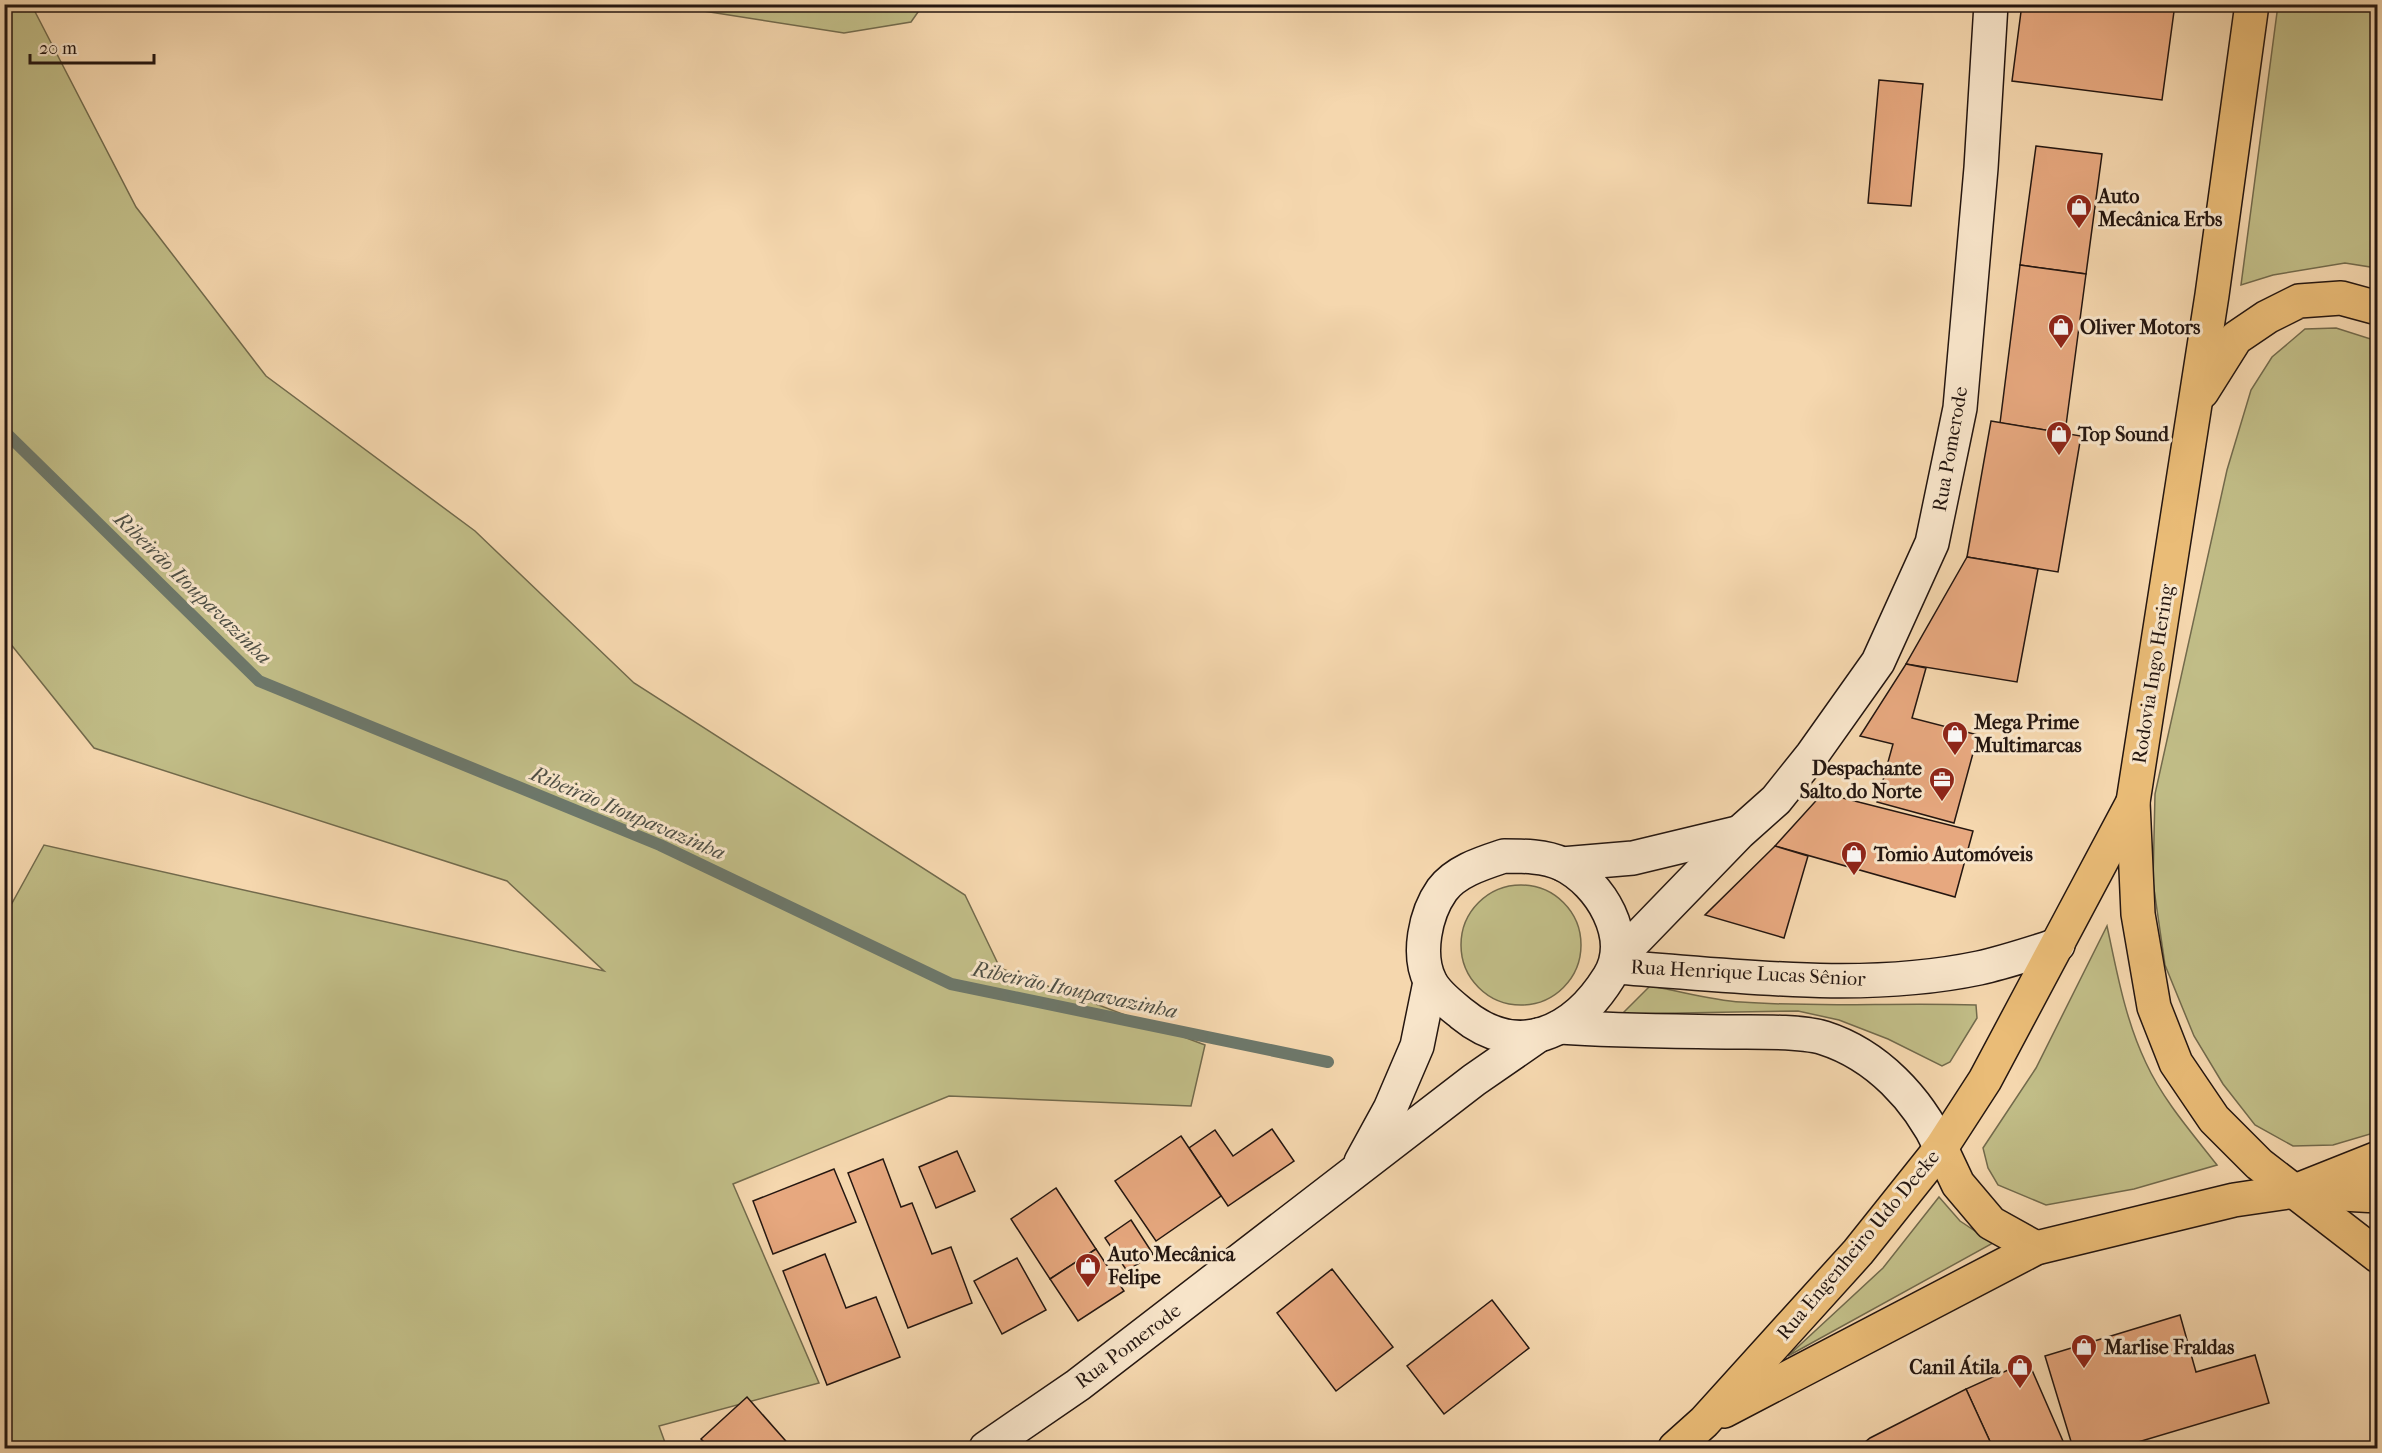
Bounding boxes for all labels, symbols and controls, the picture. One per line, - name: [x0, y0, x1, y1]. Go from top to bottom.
- scale bar: [30, 27, 154, 65]
- text: 20 m: [39, 38, 77, 59]
- place label: Auto Mecânica Erbs: [2096, 185, 2223, 231]
- shop icon: Auto Mecânica Erbs: [2064, 192, 2094, 230]
- shop icon: Oliver Motors: [2046, 312, 2076, 350]
- place label: Oliver Motors: [2080, 316, 2201, 339]
- street label: Rua Pomerode: [1928, 385, 1972, 513]
- shop icon: Top Sound: [2044, 419, 2074, 457]
- place label: Top Sound: [2077, 423, 2170, 446]
- water label: Ribeirão Itoupavazinha: [108, 505, 276, 669]
- street label: Rodovia Ingo Hering: [2127, 582, 2179, 765]
- place label: Mega Prime Multimarcas: [1973, 711, 2082, 757]
- shop icon: Mega Prime Multimarcas: [1940, 719, 1970, 757]
- place label: Despachante Salto do Norte: [1800, 757, 1922, 803]
- water label: Ribeirão Itoupavazinha: [525, 760, 729, 865]
- office icon: Despachante Salto do Norte: [1927, 765, 1957, 803]
- shop icon: Tomio Automóveis: [1839, 839, 1869, 877]
- place label: Tomio Automóveis: [1873, 843, 2033, 866]
- street label: Rua Henrique Lucas Sênior: [1630, 955, 1867, 991]
- water label: Ribeirão Itoupavazinha: [968, 956, 1180, 1023]
- street label: Rua Engenheiro Udo Deeke: [1772, 1145, 1944, 1345]
- place label: Auto Mecânica Felipe: [1106, 1243, 1236, 1289]
- shop icon: Auto Mecânica Felipe: [1073, 1251, 1103, 1289]
- street label: Rua Pomerode: [1071, 1299, 1185, 1393]
- shop icon: Marlise Fraldas: [2069, 1332, 2099, 1370]
- place label: Marlise Fraldas: [2103, 1336, 2235, 1359]
- shop icon: Canil Átila: [2005, 1352, 2035, 1390]
- place label: Canil Átila: [1909, 1354, 2001, 1379]

